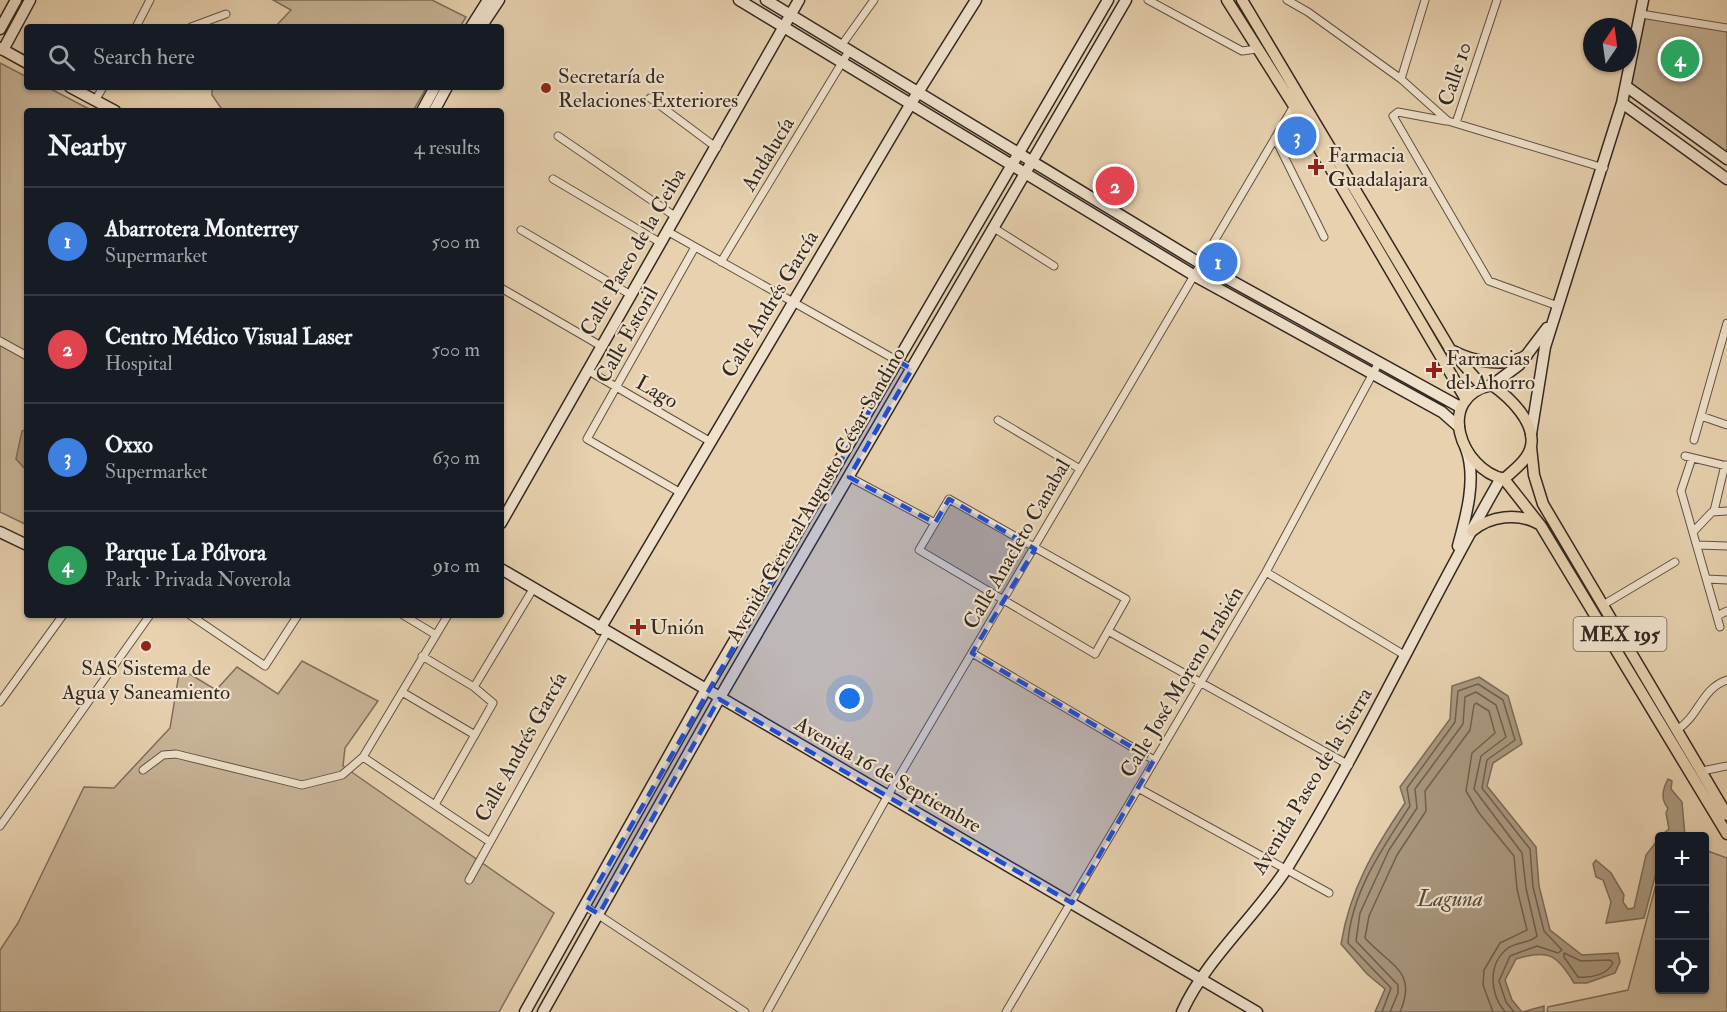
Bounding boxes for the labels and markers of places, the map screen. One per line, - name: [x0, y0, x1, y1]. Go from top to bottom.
- pin: 4: [1660, 36, 1700, 82]
- place label: Secretaría de Relaciones Exteriores: [558, 63, 738, 114]
- marker: Secretaría de Relaciones Exteriores: [539, 81, 553, 95]
- pin: 3: [1278, 114, 1316, 158]
- place label: Farmacia Guadalajara: [1328, 142, 1428, 193]
- marker: Farmacia Guadalajara: [1309, 160, 1323, 174]
- pin: 2: [1096, 164, 1134, 208]
- pin: 1: [1198, 240, 1238, 284]
- place label: Farmacias del Ahorro: [1446, 345, 1535, 396]
- marker: Farmacias del Ahorro: [1427, 363, 1441, 377]
- place label: Unión: [650, 614, 705, 641]
- marker: Unión: [631, 620, 645, 634]
- marker: SAS Sistema de Agua y Saneamiento: [139, 639, 153, 653]
- place label: SAS Sistema de Agua y Saneamiento: [61, 655, 230, 706]

